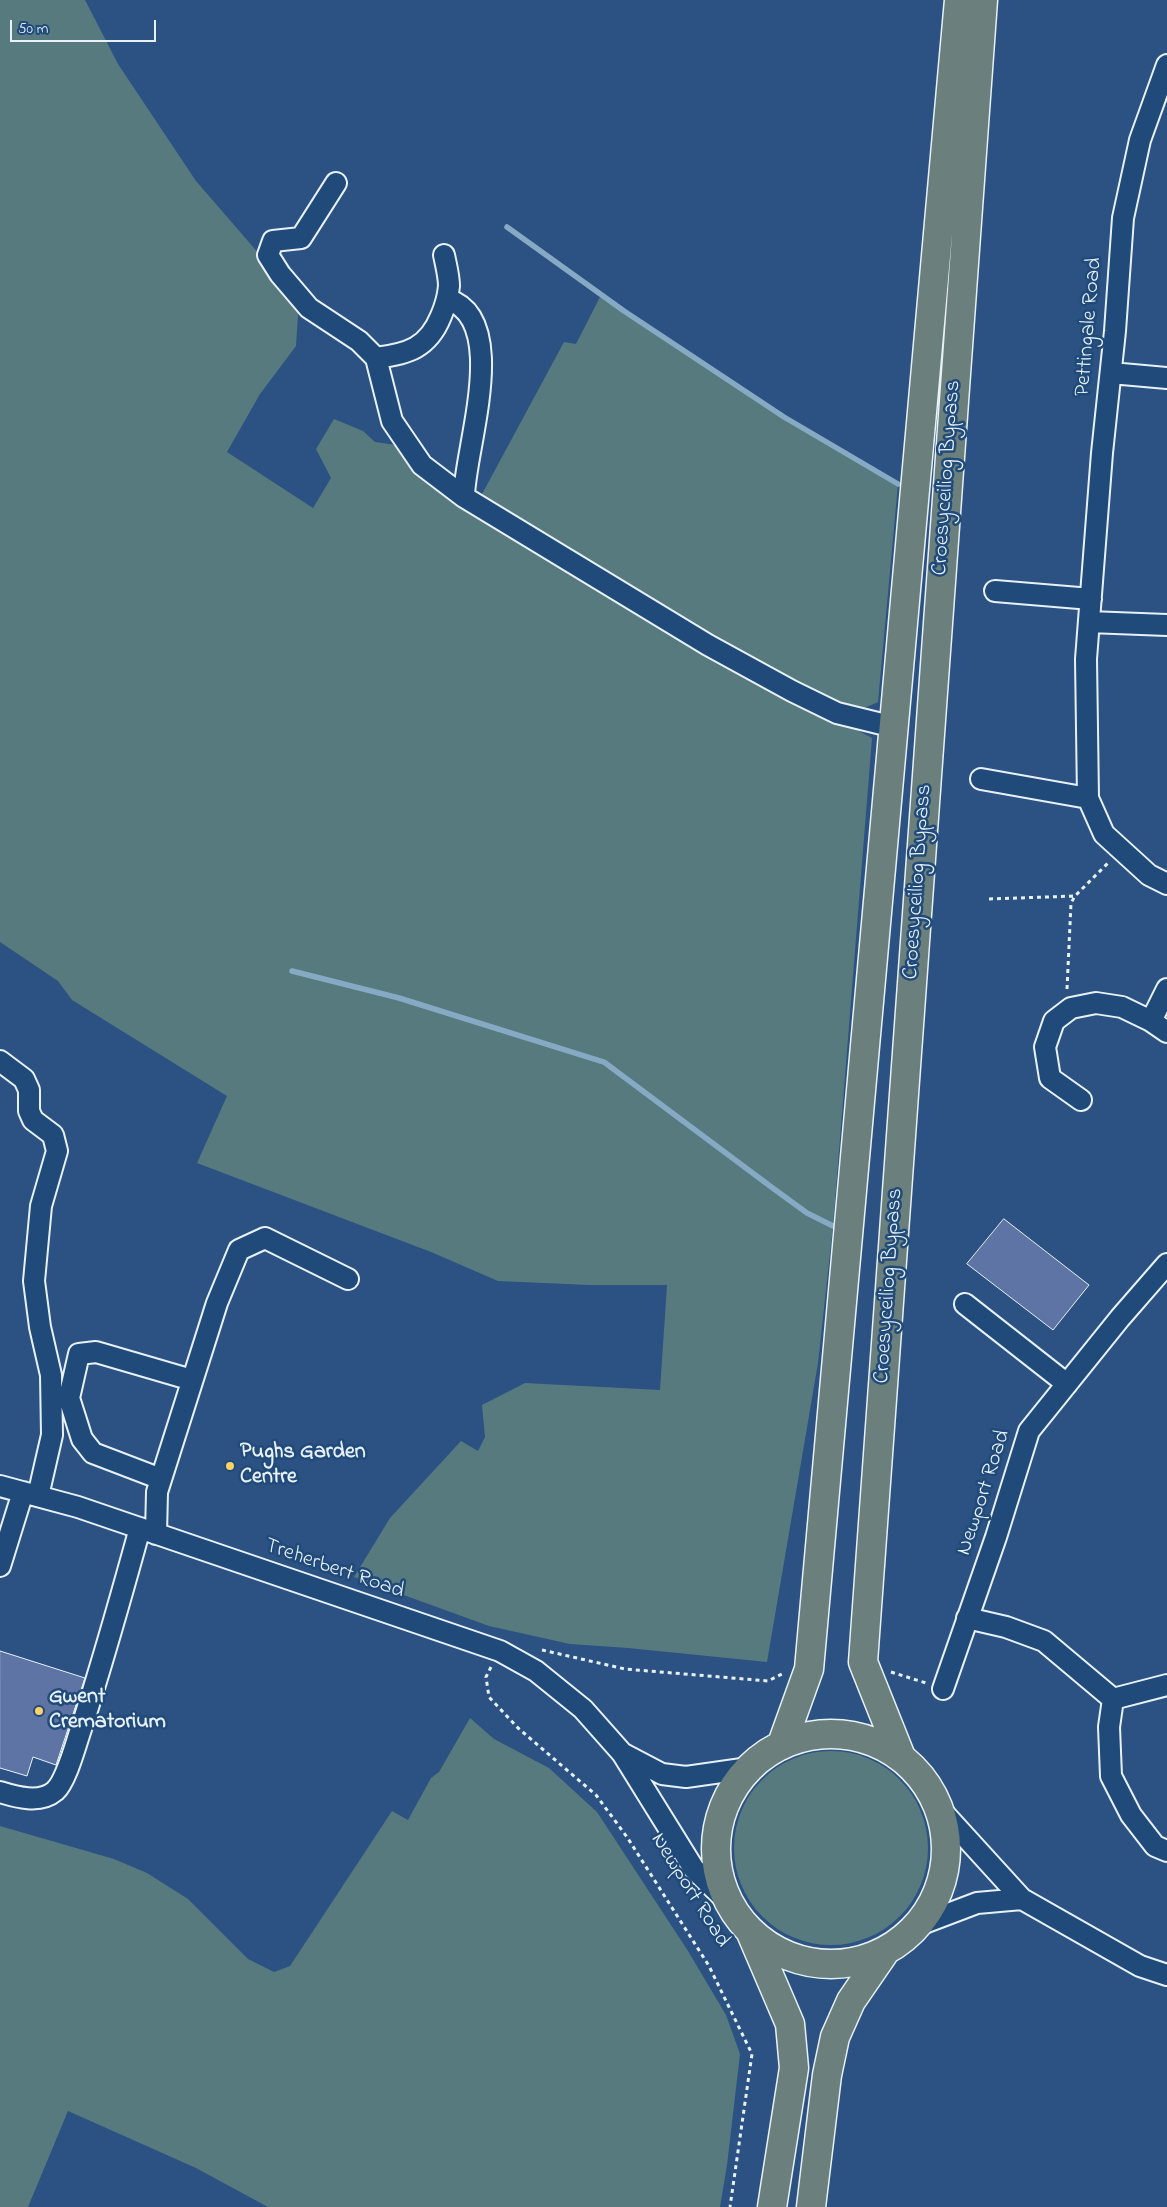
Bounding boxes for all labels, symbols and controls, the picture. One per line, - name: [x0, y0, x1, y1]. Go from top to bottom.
- scale bar: [12, 10, 159, 42]
- text: 50 m: [18, 18, 48, 40]
- street label: Pettingale Road: [1071, 256, 1109, 398]
- street label: Croesyceiliog Bypass: [928, 379, 968, 577]
- street label: Croesyceiliog Bypass: [899, 783, 939, 981]
- street label: Croesyceiliog Bypass: [870, 1187, 910, 1385]
- street label: Newport Road: [952, 1427, 1018, 1559]
- place label: Pughs Garden Centre: [240, 1440, 366, 1492]
- marker: Pughs Garden Centre: [224, 1460, 236, 1472]
- street label: Treherbert Road: [261, 1534, 407, 1606]
- place label: Gwent Crematorium: [49, 1685, 166, 1736]
- marker: Gwent Crematorium: [33, 1705, 45, 1717]
- street label: Newport Road: [643, 1829, 735, 1953]

